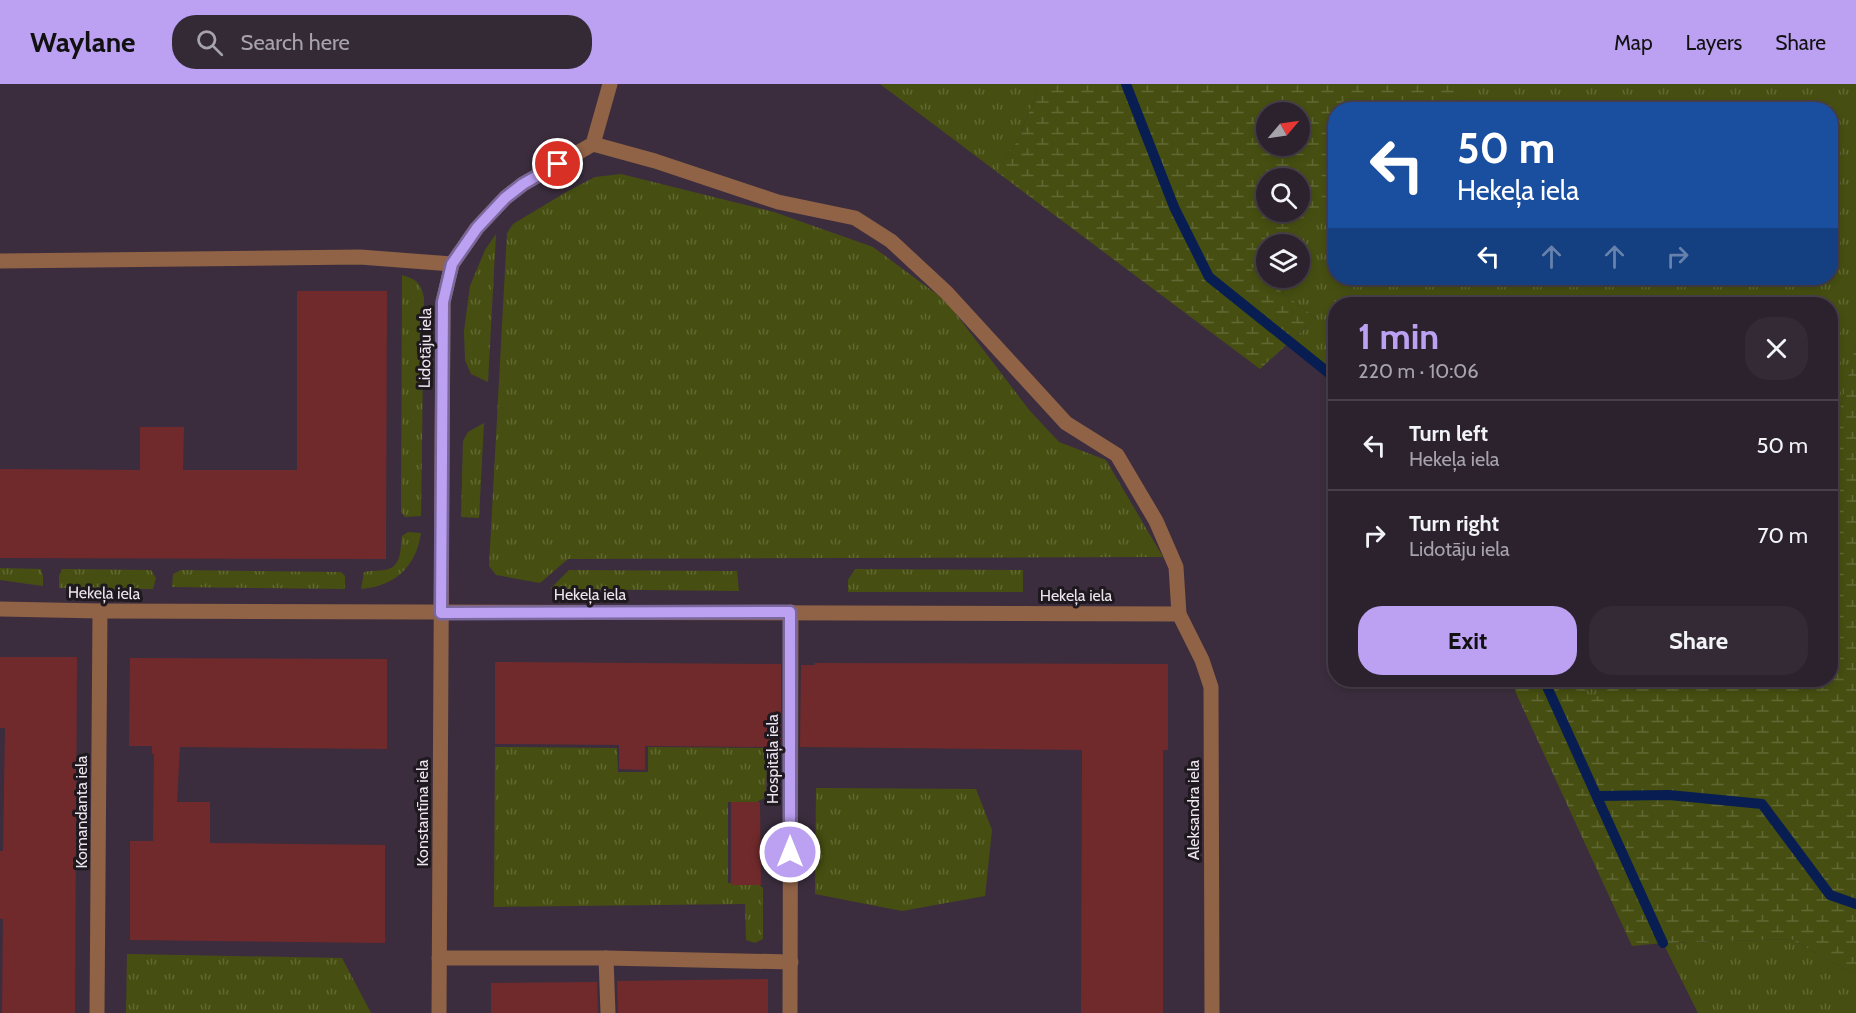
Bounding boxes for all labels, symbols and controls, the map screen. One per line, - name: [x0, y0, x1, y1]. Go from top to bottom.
- search box: [172, 15, 592, 69]
- text: Waylane: [30, 25, 136, 59]
- icon: search: [193, 26, 226, 59]
- text: Search here: [241, 29, 350, 56]
- text: Map: [1614, 30, 1653, 55]
- text: Layers: [1686, 30, 1742, 55]
- text: Share: [1775, 30, 1826, 55]
- north arrow: [1256, 102, 1310, 156]
- map controls: [1256, 102, 1310, 288]
- text: 50 m: [1457, 122, 1555, 174]
- icon: left: [1358, 126, 1436, 204]
- pin: [532, 138, 583, 189]
- icon: arrive: [541, 147, 574, 180]
- button: search: [1256, 168, 1310, 222]
- text: Hekeļa iela: [1457, 174, 1579, 207]
- button: layers: [1256, 234, 1310, 288]
- icon: left: [1472, 240, 1505, 273]
- icon: ahead: [1535, 240, 1568, 273]
- icon: ahead: [1598, 240, 1631, 273]
- icon: right: [1661, 240, 1694, 273]
- street label: Lidotāju iela: [415, 307, 435, 388]
- text: 1 min: [1358, 314, 1439, 358]
- button: close: [1745, 317, 1808, 380]
- text: 220 m · 10:06: [1358, 359, 1479, 383]
- text: Turn left: [1409, 420, 1488, 447]
- icon: left: [1358, 429, 1391, 462]
- text: 50 m: [1756, 432, 1808, 459]
- text: Hekeļa iela: [1409, 447, 1499, 471]
- text: Turn right: [1409, 510, 1499, 537]
- icon: right: [1358, 519, 1391, 552]
- text: 70 m: [1758, 522, 1808, 549]
- text: Lidotāju iela: [1409, 537, 1510, 561]
- street label: Hekeļa iela: [68, 583, 141, 604]
- street label: Hekeļa iela: [554, 585, 626, 605]
- street label: Hekeļa iela: [1040, 586, 1112, 606]
- button: Exit: [1358, 606, 1577, 675]
- button: Share: [1589, 606, 1808, 675]
- street label: Hospitāļa iela: [763, 714, 783, 804]
- street label: Komandanta iela: [72, 755, 91, 869]
- street label: Konstantīna iela: [413, 759, 432, 866]
- street label: Aleksandra iela: [1184, 760, 1203, 860]
- position arrow: [758, 820, 822, 884]

